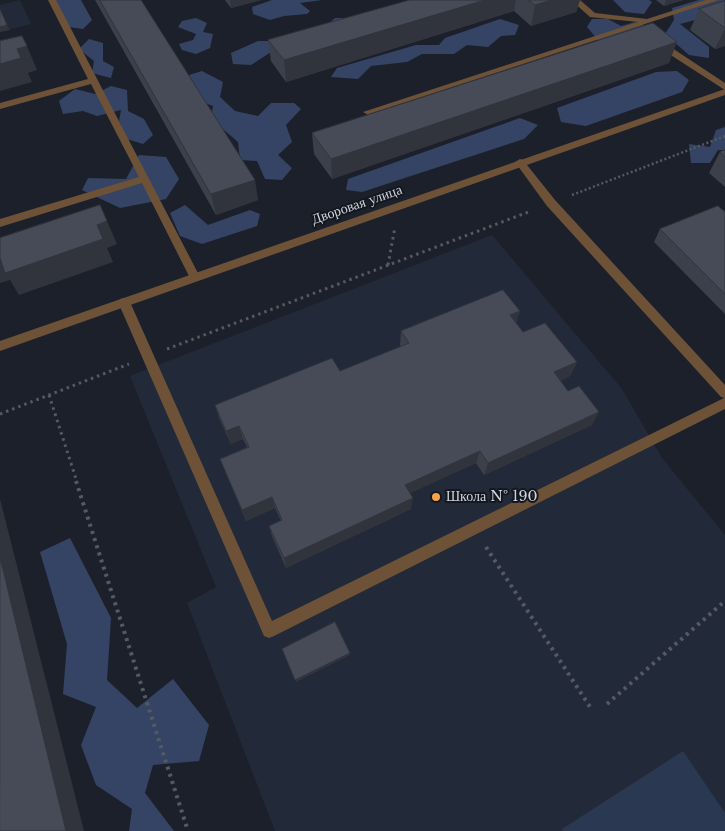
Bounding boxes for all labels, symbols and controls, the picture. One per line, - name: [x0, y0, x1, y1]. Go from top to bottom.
- street label: Дворовая улица: [309, 182, 405, 228]
- place label: Школа № 190: [446, 489, 537, 505]
- marker: Школа № 190: [430, 491, 442, 503]

